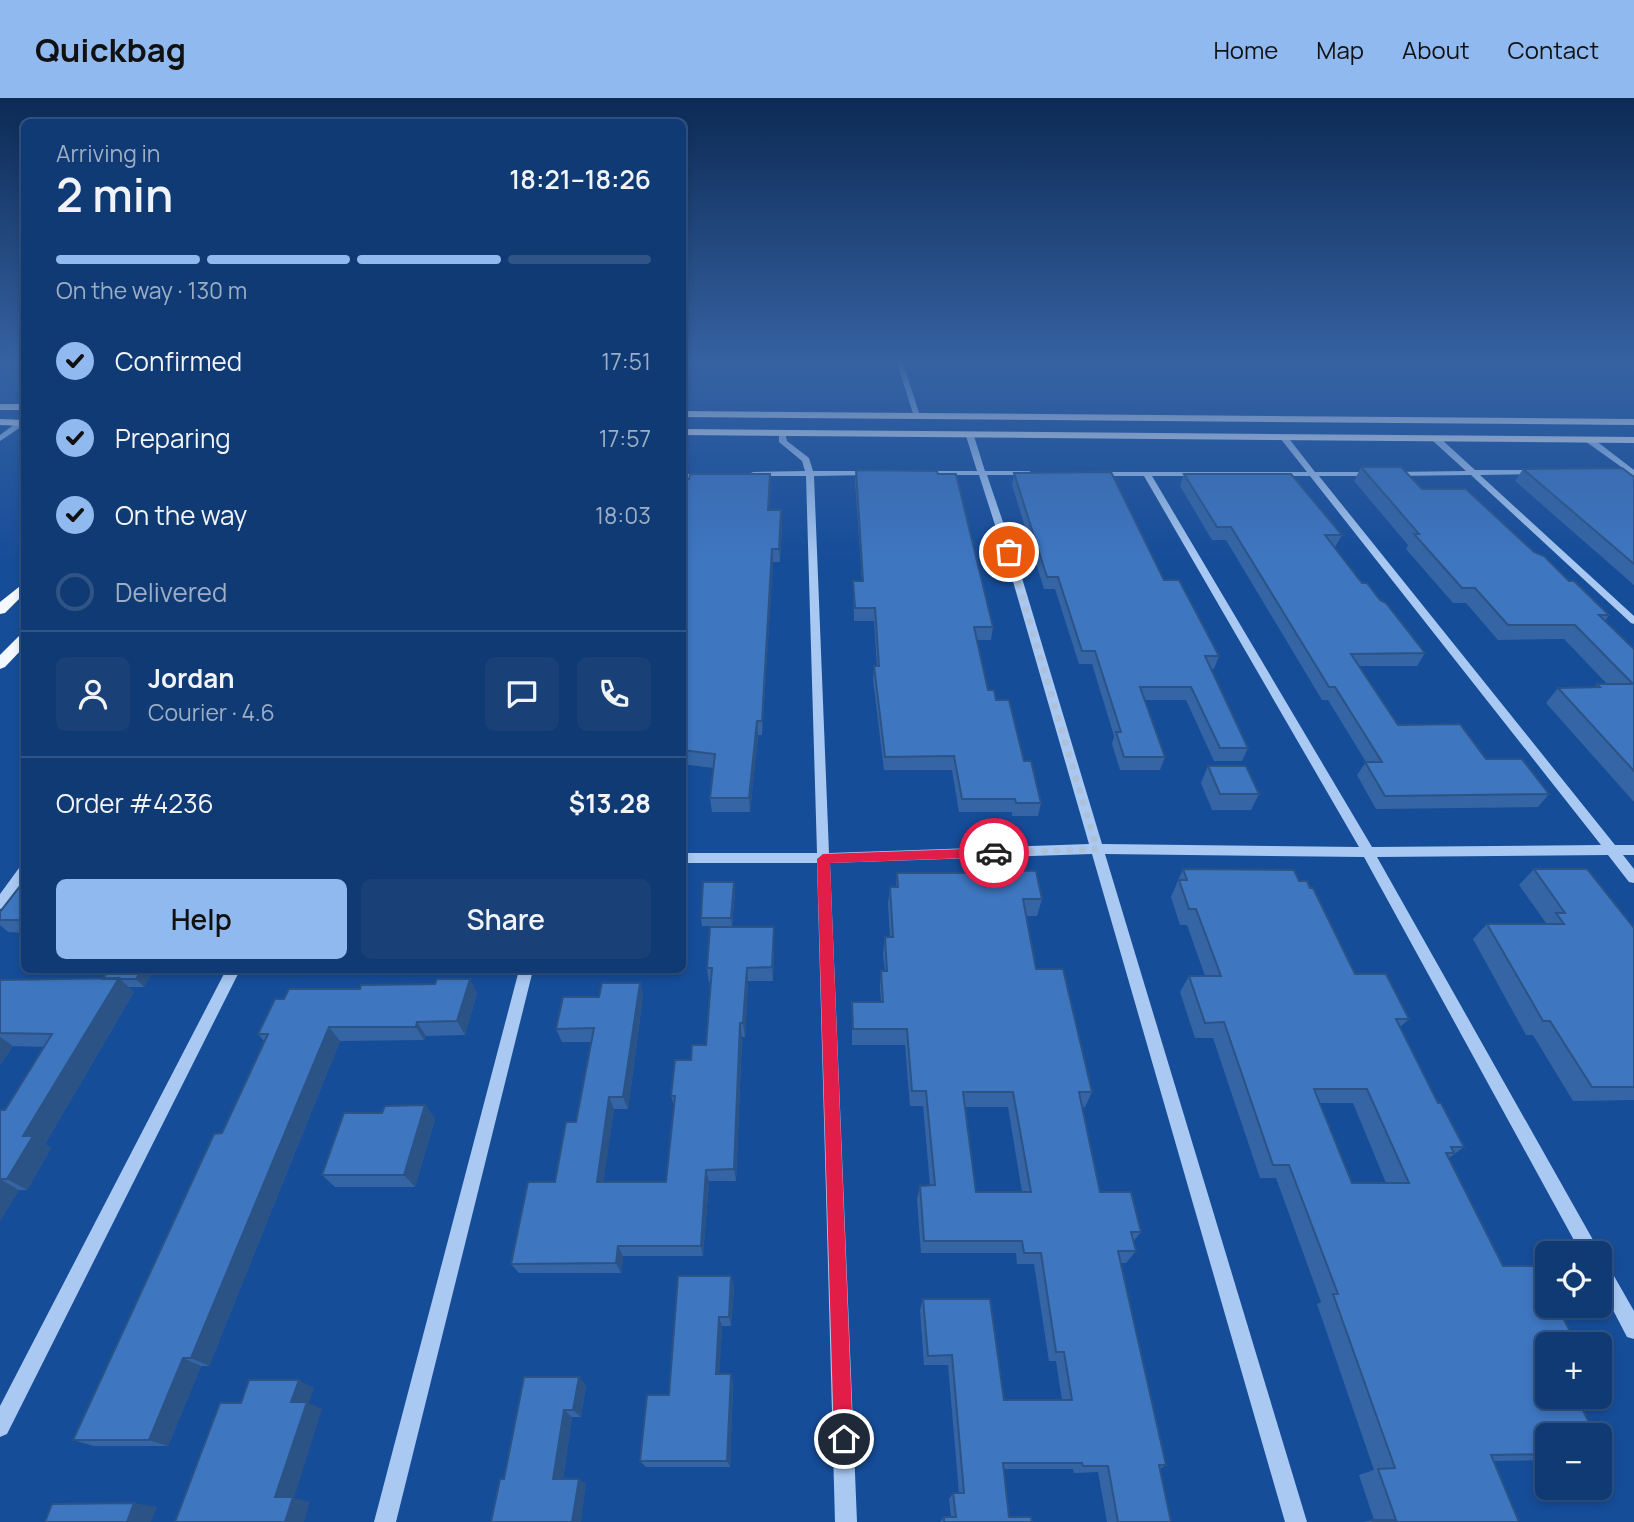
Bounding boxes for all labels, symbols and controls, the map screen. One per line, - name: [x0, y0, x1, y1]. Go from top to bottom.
- text: Quickbag: [35, 27, 186, 72]
- text: Home: [1213, 33, 1278, 66]
- text: Map: [1316, 33, 1364, 66]
- text: About: [1402, 33, 1470, 66]
- text: Contact: [1508, 33, 1599, 66]
- text: Arriving in: [56, 137, 161, 169]
- text: 18:21–18:26: [509, 161, 651, 197]
- text: 2 min: [56, 163, 173, 226]
- text: On the way · 130 m: [56, 274, 247, 306]
- icon: check: [56, 342, 94, 380]
- text: Confirmed: [115, 343, 242, 379]
- text: 17:51: [601, 345, 651, 377]
- icon: check: [56, 419, 94, 457]
- text: Preparing: [115, 420, 231, 456]
- text: 17:57: [599, 422, 651, 454]
- icon: check: [56, 496, 94, 534]
- text: On the way: [115, 497, 247, 533]
- text: 18:03: [595, 499, 651, 531]
- pin: [979, 522, 1039, 582]
- icon: bag: [990, 533, 1028, 571]
- text: Delivered: [115, 574, 227, 610]
- button: person: [56, 657, 130, 731]
- button: chat: [485, 657, 559, 731]
- button: phone: [577, 657, 651, 731]
- text: Jordan: [148, 660, 234, 696]
- text: Courier · 4.6: [148, 696, 275, 728]
- text: Order #4236: [56, 785, 214, 821]
- text: $13.28: [569, 785, 651, 821]
- courier: [959, 818, 1029, 888]
- icon: car: [975, 834, 1013, 872]
- button: Help: [56, 879, 347, 959]
- button: Share: [361, 879, 651, 959]
- map controls: [1535, 1241, 1612, 1500]
- button: locate: [1535, 1241, 1612, 1318]
- button: +: [1535, 1332, 1612, 1409]
- pin: [814, 1409, 874, 1469]
- icon: home: [825, 1420, 863, 1458]
- button: −: [1535, 1423, 1612, 1500]

